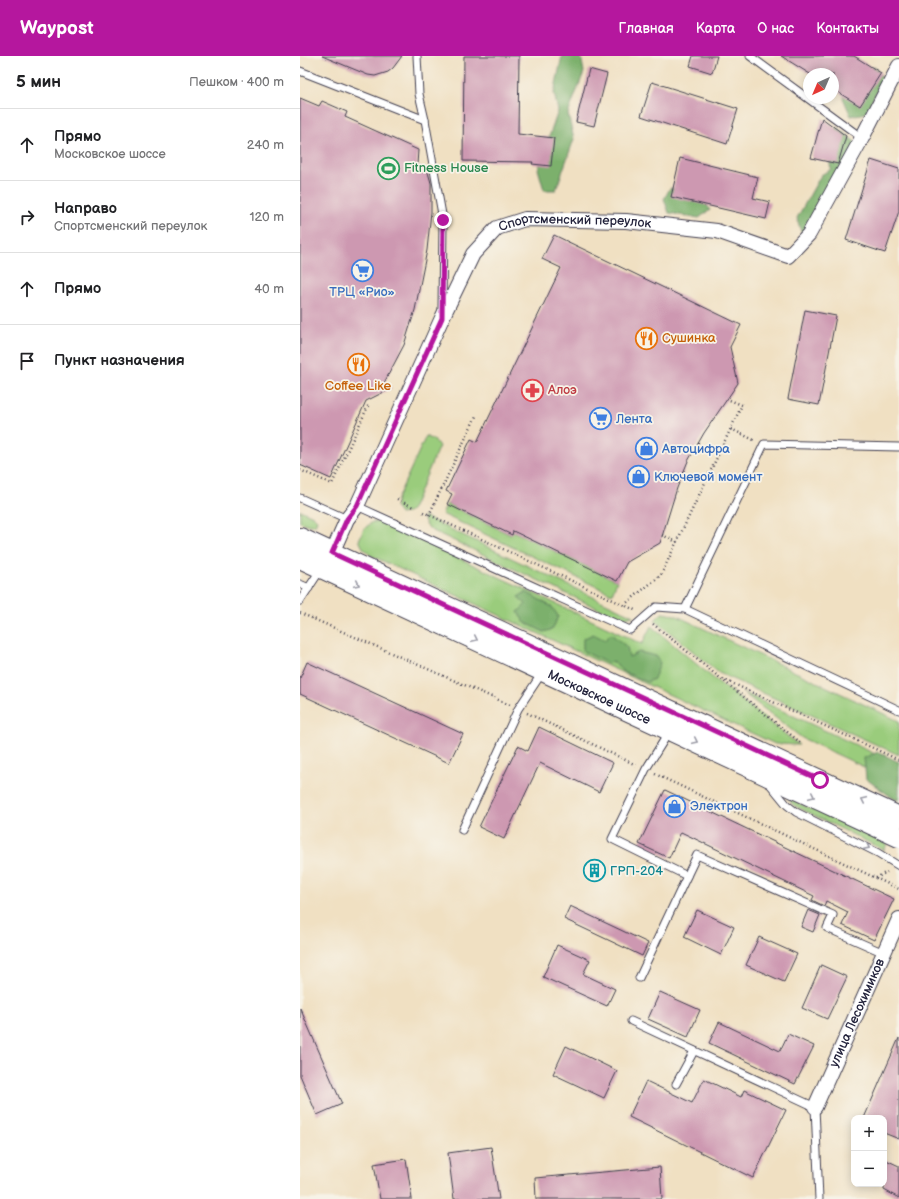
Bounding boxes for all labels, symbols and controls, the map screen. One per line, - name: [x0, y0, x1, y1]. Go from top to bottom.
- text: Waypost: [20, 17, 94, 40]
- text: Главная: [619, 20, 674, 37]
- text: Карта: [696, 20, 735, 37]
- text: О нас: [757, 20, 794, 37]
- text: Контакты: [816, 20, 879, 37]
- north arrow: [803, 68, 839, 104]
- text: 5 мин: [16, 72, 61, 92]
- text: Пешком · 400 m: [189, 74, 284, 90]
- text: Прямо: [54, 127, 101, 146]
- icon: ahead: [16, 134, 38, 156]
- text: 240 m: [247, 137, 284, 153]
- text: Московское шоссе: [54, 146, 166, 162]
- sports icon: Fitness House: [375, 155, 401, 181]
- place label: Fitness House: [404, 160, 489, 176]
- text: Направо: [54, 199, 117, 218]
- icon: right: [16, 206, 38, 228]
- text: 120 m: [249, 209, 284, 225]
- street label: Спортсменский переулок: [497, 210, 652, 235]
- route end: [434, 211, 452, 229]
- text: Спортсменский переулок: [54, 218, 207, 234]
- supermarket icon: ТРЦ «Рио»: [349, 257, 375, 283]
- icon: ahead: [16, 278, 38, 300]
- text: Прямо: [54, 279, 101, 298]
- text: 40 m: [254, 281, 284, 297]
- place label: ТРЦ «Рио»: [329, 284, 395, 300]
- restaurant icon: Сушинка: [634, 325, 660, 351]
- place label: Сушинка: [662, 330, 716, 346]
- icon: arrive: [16, 350, 38, 372]
- text: Пункт назначения: [54, 351, 185, 370]
- restaurant icon: Coffee Like: [345, 351, 371, 377]
- pharmacy icon: Алоэ: [519, 377, 545, 403]
- place label: Coffee Like: [325, 378, 392, 394]
- place label: Алоэ: [547, 382, 577, 398]
- supermarket icon: Лента: [588, 406, 614, 432]
- place label: Лента: [615, 411, 653, 427]
- shop icon: Автоцифра: [633, 436, 659, 462]
- place label: Автоцифра: [661, 441, 730, 457]
- shop icon: Ключевой момент: [626, 464, 652, 490]
- place label: Ключевой момент: [654, 469, 763, 485]
- one-way arrow: [353, 579, 361, 587]
- one-way arrow: [471, 634, 479, 642]
- street label: Московское шоссе: [545, 666, 653, 728]
- one-way arrow: [690, 736, 698, 744]
- route start: [811, 771, 829, 789]
- one-way arrow: [808, 791, 816, 799]
- shop icon: Электрон: [661, 793, 687, 819]
- one-way arrow: [860, 797, 868, 805]
- place label: Электрон: [690, 798, 748, 814]
- one-way arrow: [862, 842, 870, 850]
- building icon: ГРП-204: [582, 858, 608, 884]
- place label: ГРП-204: [610, 863, 663, 879]
- street label: улица Лесохимиков: [826, 956, 888, 1070]
- map controls: [851, 1115, 887, 1187]
- button: +: [851, 1115, 887, 1151]
- button: −: [851, 1151, 887, 1187]

